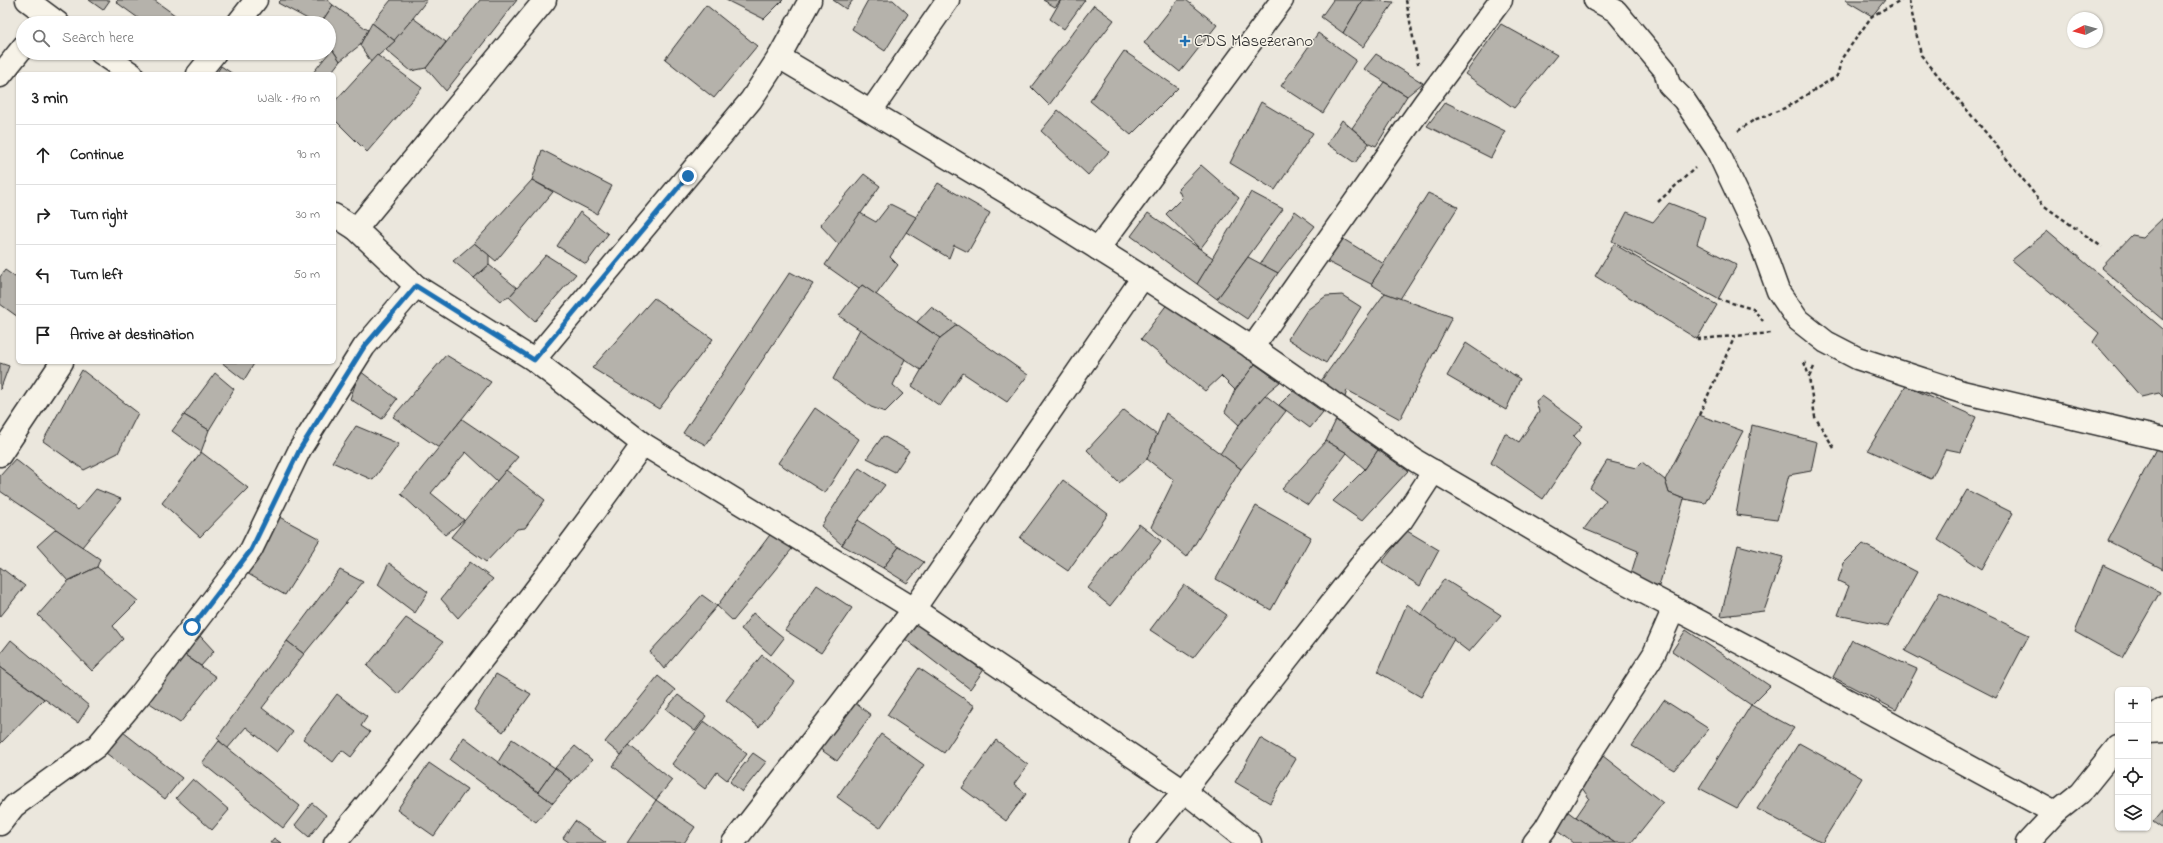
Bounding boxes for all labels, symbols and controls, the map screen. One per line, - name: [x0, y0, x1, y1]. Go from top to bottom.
- north arrow: [2067, 12, 2103, 48]
- search box: [16, 16, 336, 60]
- icon: search: [30, 27, 52, 49]
- text: Search here: [62, 27, 134, 49]
- place label: CDS Masezerano: [1194, 29, 1313, 54]
- marker: CDS Masezerano: [1179, 35, 1191, 47]
- text: 3 min: [32, 86, 68, 111]
- text: Walk · 170 m: [257, 89, 320, 108]
- icon: ahead: [32, 144, 54, 166]
- text: Continue: [70, 144, 124, 166]
- text: 90 m: [297, 145, 320, 164]
- route end: [679, 167, 697, 185]
- icon: right: [32, 204, 54, 226]
- text: Turn right: [70, 204, 128, 226]
- text: 30 m: [296, 205, 320, 224]
- icon: left: [32, 264, 54, 286]
- text: Turn left: [70, 264, 123, 286]
- text: 50 m: [294, 265, 320, 284]
- icon: arrive: [32, 324, 54, 346]
- text: Arrive at destination: [70, 324, 194, 346]
- route start: [183, 618, 201, 636]
- map controls: [2115, 687, 2151, 831]
- button: +: [2115, 687, 2151, 723]
- button: −: [2115, 723, 2151, 759]
- button: locate: [2115, 759, 2151, 795]
- button: layers: [2115, 795, 2151, 831]

